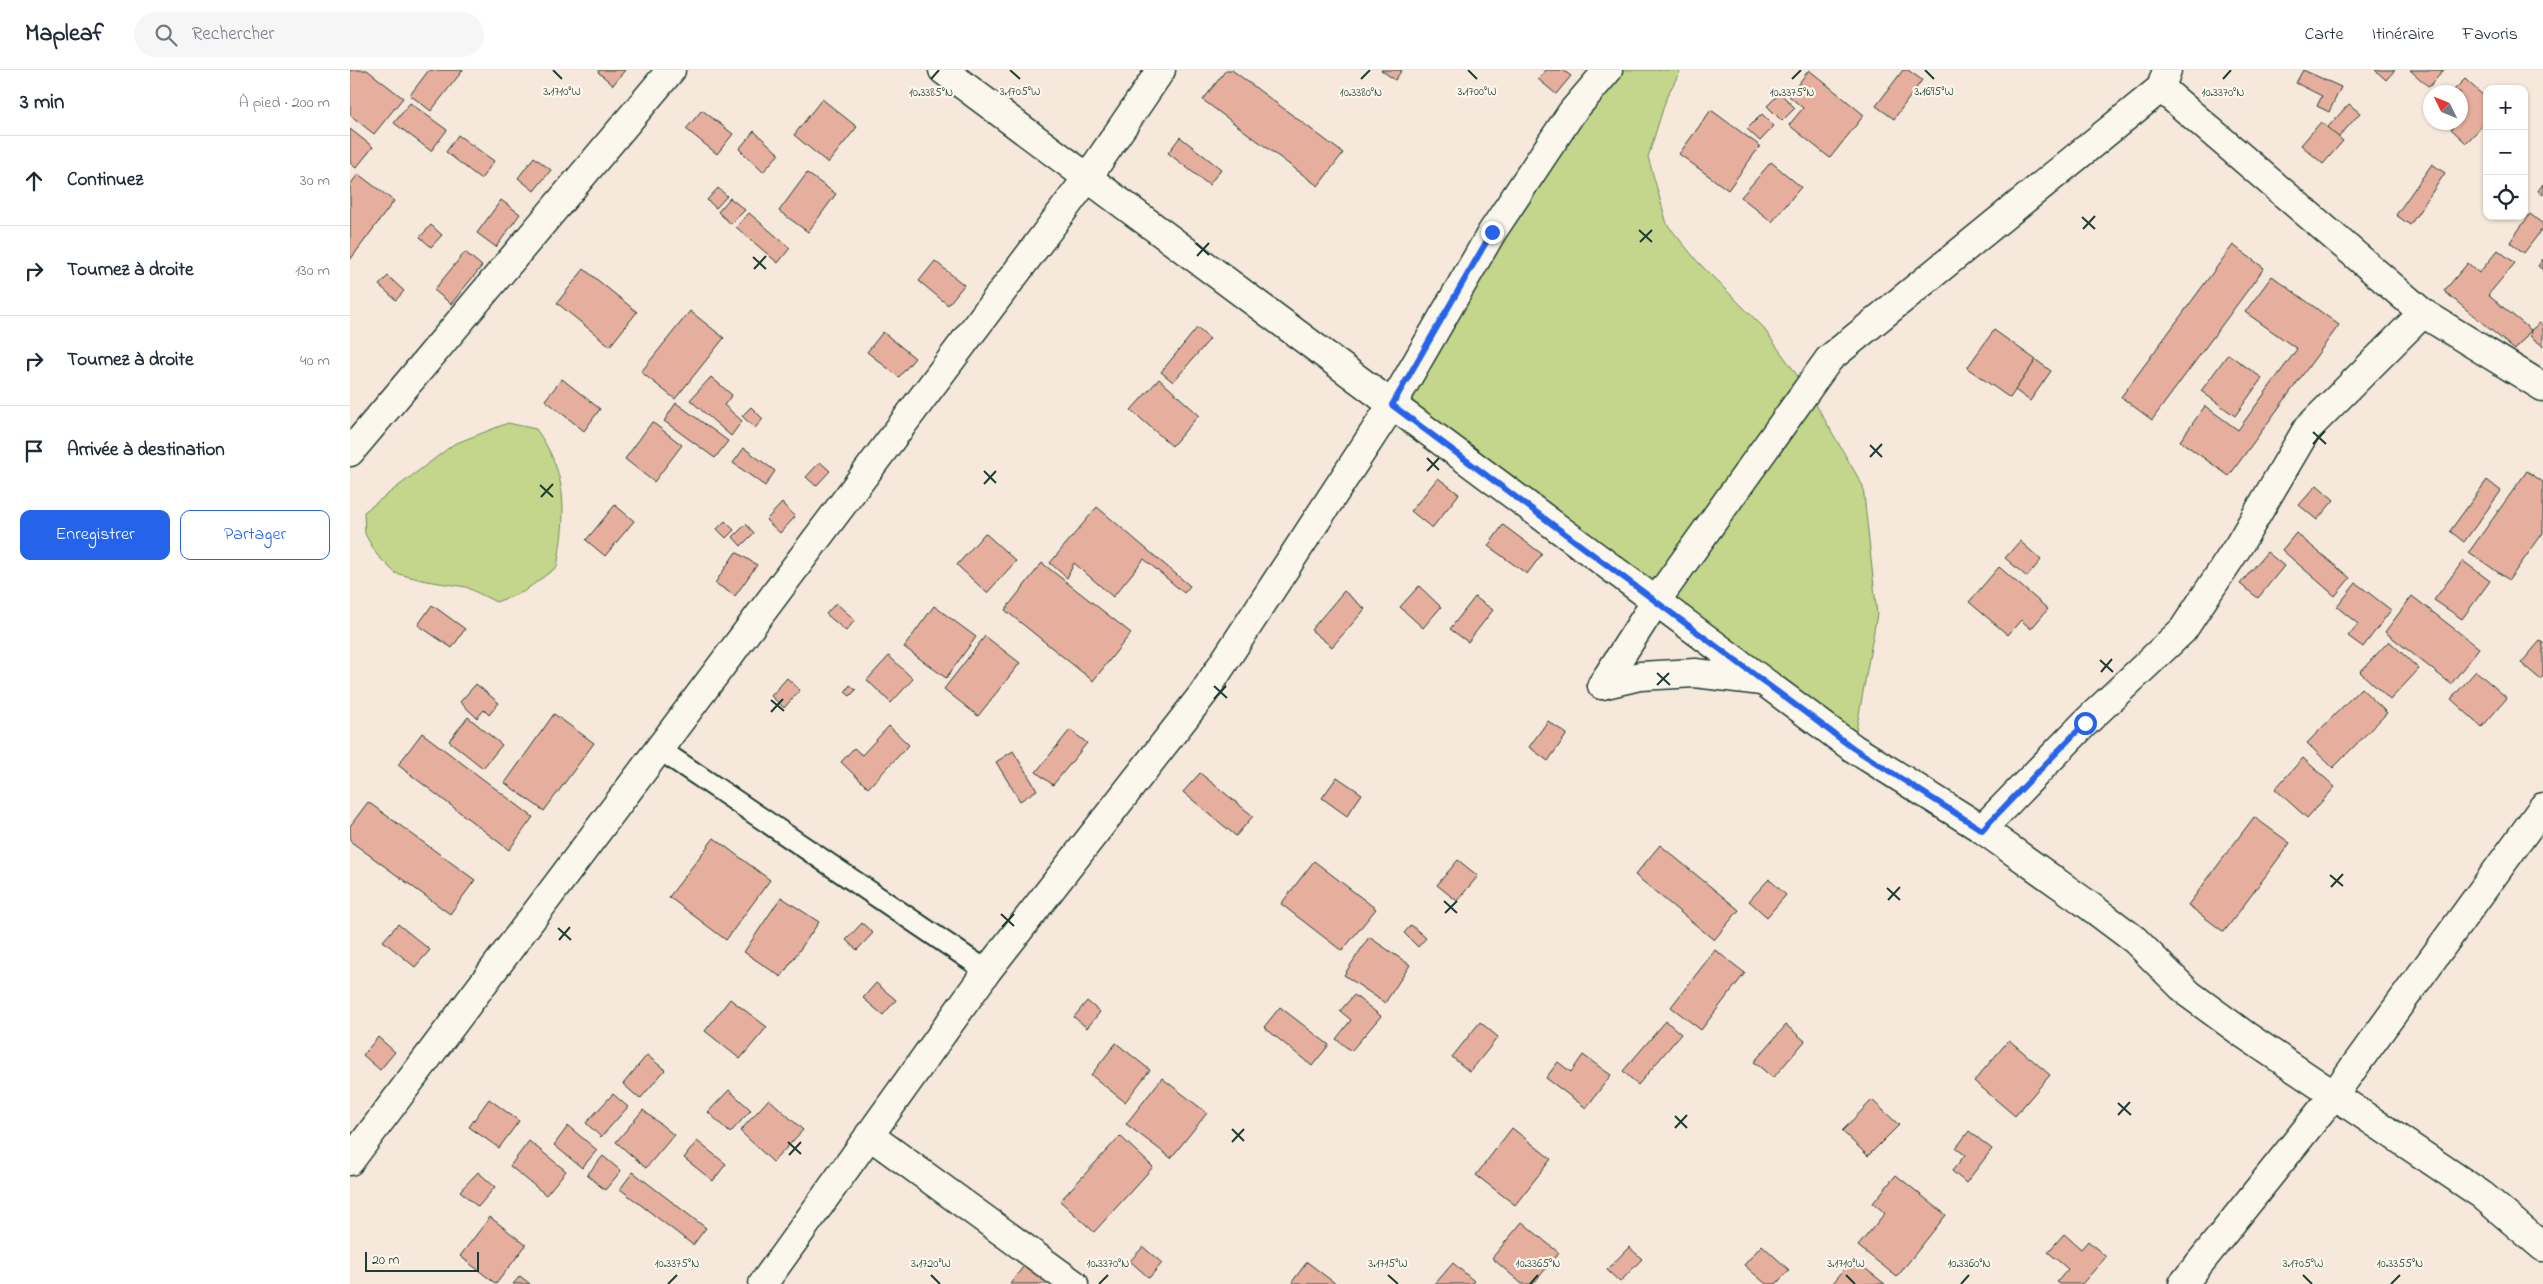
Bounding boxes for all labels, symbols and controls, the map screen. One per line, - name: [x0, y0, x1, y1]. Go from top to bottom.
- search box: [134, 12, 484, 57]
- text: Mapleaf: [25, 17, 104, 52]
- icon: search: [152, 21, 180, 49]
- text: Rechercher: [192, 21, 275, 48]
- text: Carte: [2304, 22, 2344, 48]
- text: Itinéraire: [2372, 22, 2434, 48]
- text: Favoris: [2462, 22, 2518, 48]
- text: 3.1710°W: [543, 83, 581, 101]
- text: 3.1705°W: [1000, 83, 1040, 101]
- text: 3.1700°W: [1457, 83, 1497, 101]
- text: 3.1695°W: [1914, 83, 1954, 101]
- text: 10.3385°N: [909, 84, 953, 102]
- text: 10.3380°N: [1340, 84, 1382, 102]
- text: 10.3375°N: [1770, 84, 1814, 102]
- text: 10.3370°N: [2202, 84, 2244, 102]
- north arrow: [2423, 85, 2468, 130]
- map controls: [2483, 85, 2528, 220]
- button: +: [2483, 85, 2528, 130]
- text: 3 min: [20, 88, 64, 118]
- text: À pied · 200 m: [239, 91, 330, 115]
- button: −: [2483, 130, 2528, 175]
- icon: ahead: [20, 167, 48, 195]
- text: Continuez: [67, 167, 143, 194]
- text: 30 m: [300, 169, 330, 193]
- button: locate: [2483, 175, 2528, 220]
- route end: [1481, 221, 1504, 244]
- icon: right: [20, 257, 48, 285]
- text: Tournez à droite: [67, 257, 193, 284]
- text: 130 m: [295, 259, 330, 283]
- icon: right: [20, 347, 48, 375]
- text: Tournez à droite: [67, 347, 193, 374]
- text: 40 m: [300, 349, 330, 373]
- icon: arrive: [20, 437, 48, 465]
- text: Arrivée à destination: [67, 437, 225, 464]
- button: Enregistrer: [20, 510, 170, 560]
- button: Partager: [180, 510, 330, 560]
- route start: [2074, 712, 2097, 735]
- scale bar: [365, 1249, 479, 1272]
- text: 20 m: [372, 1250, 399, 1271]
- text: 10.3375°N: [655, 1255, 699, 1273]
- text: 3.1720°W: [911, 1255, 951, 1273]
- text: 10.3370°N: [1087, 1255, 1129, 1273]
- text: 3.1715°W: [1368, 1255, 1408, 1273]
- text: 10.3365°N: [1516, 1255, 1560, 1273]
- text: 3.1710°W: [1827, 1255, 1865, 1273]
- text: 10.3360°N: [1947, 1255, 1991, 1273]
- text: 3.1705°W: [2283, 1255, 2323, 1273]
- text: 10.3355°N: [2377, 1255, 2423, 1273]

